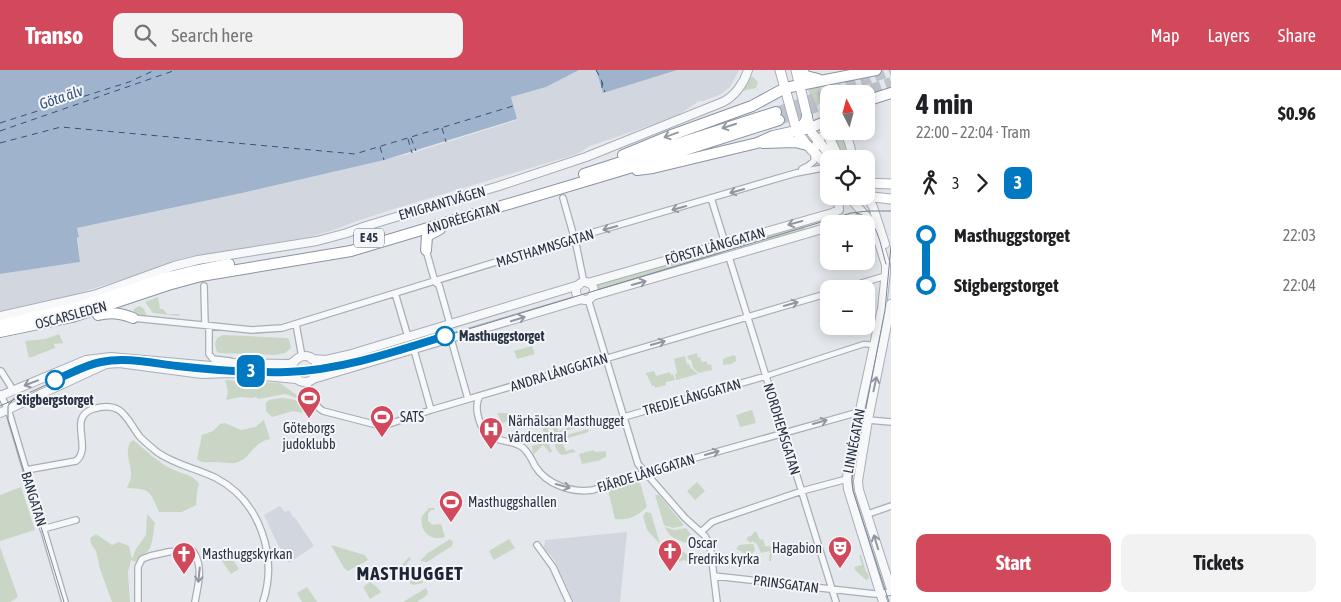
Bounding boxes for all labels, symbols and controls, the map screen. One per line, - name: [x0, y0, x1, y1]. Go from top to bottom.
- search box: [113, 13, 463, 58]
- icon: search: [131, 21, 159, 49]
- text: Transo: [25, 22, 83, 49]
- text: Search here: [171, 24, 253, 46]
- text: Map: [1150, 25, 1179, 46]
- text: Layers: [1207, 25, 1250, 46]
- text: Share: [1278, 25, 1316, 46]
- water label: Göta älv: [37, 81, 86, 112]
- north arrow: [820, 85, 875, 140]
- map controls: [820, 85, 875, 335]
- text: 4 min: [916, 88, 973, 120]
- text: $0.96: [1278, 102, 1316, 124]
- one-way arrow: [722, 122, 738, 132]
- text: 22:00 – 22:04 · Tram: [916, 123, 1031, 141]
- one-way arrow: [664, 131, 679, 140]
- button: locate: [820, 150, 875, 205]
- icon: walk: [916, 169, 944, 197]
- icon: forward: [968, 169, 996, 197]
- text: 3: [1014, 172, 1022, 193]
- text: 3: [952, 174, 960, 192]
- street label: EMIGRANTVÄGEN: [397, 183, 487, 223]
- one-way arrow: [729, 186, 745, 196]
- street label: ANDRÉEGATAN: [424, 199, 502, 237]
- one-way arrow: [671, 203, 687, 213]
- button: +: [820, 215, 875, 270]
- one-way arrow: [788, 219, 804, 229]
- one-way arrow: [602, 223, 618, 233]
- street label: FÖRSTA LÅNGGATAN: [663, 223, 767, 268]
- text: Masthuggstorget: [954, 224, 1070, 246]
- street label: MASTHAMNSGATAN: [494, 226, 596, 270]
- text: 22:03: [1283, 226, 1316, 244]
- road number: E 45: [354, 228, 384, 248]
- text: Stigbergstorget: [954, 274, 1059, 296]
- text: 22:04: [1283, 276, 1316, 294]
- one-way arrow: [630, 277, 646, 287]
- button: −: [820, 280, 875, 335]
- street label: OSCARSLEDEN: [33, 298, 109, 332]
- one-way arrow: [783, 298, 799, 308]
- one-way arrow: [510, 314, 526, 324]
- marker: Masthuggstorget: [435, 326, 455, 346]
- place label: Masthuggstorget: [459, 328, 544, 344]
- one-way arrow: [650, 337, 666, 347]
- street label: ANDRA LÅNGGATAN: [508, 349, 610, 394]
- line badge: 3: [235, 355, 267, 387]
- text: 3: [247, 360, 255, 381]
- marker: Stigbergstorget: [45, 370, 65, 390]
- street label: TREDJE LÅNGGATAN: [641, 374, 743, 419]
- one-way arrow: [871, 377, 880, 393]
- one-way arrow: [24, 379, 39, 388]
- street label: NORDHEMSGATAN: [760, 381, 804, 477]
- sports icon: Göteborgs judoklubb: [296, 385, 322, 419]
- place label: Stigbergstorget: [16, 392, 94, 408]
- sports icon: SATS: [369, 404, 395, 438]
- street label: LINNÉGATAN: [840, 407, 868, 475]
- place label: SATS: [400, 409, 424, 425]
- place label: Närhälsan Masthugget vårdcentral: [508, 413, 624, 445]
- hospital icon: Närhälsan Masthugget vårdcentral: [478, 416, 504, 450]
- one-way arrow: [811, 417, 827, 427]
- place label: Göteborgs judoklubb: [281, 420, 336, 452]
- one-way arrow: [704, 448, 720, 458]
- street label: FJÄRDE LÅNGGATAN: [595, 450, 697, 495]
- street label: BANGATAN: [18, 470, 50, 528]
- one-way arrow: [554, 482, 570, 492]
- sports icon: Masthuggshallen: [438, 489, 464, 523]
- place label: Masthuggshallen: [468, 494, 557, 510]
- button: Start: [916, 534, 1111, 592]
- button: Tickets: [1121, 534, 1316, 592]
- place label: Oscar Fredriks kyrka: [688, 535, 760, 567]
- theatre icon: Hagabion: [827, 535, 853, 569]
- one-way arrow: [871, 535, 881, 551]
- church icon: Oscar Fredriks kyrka: [657, 538, 683, 572]
- place label: Hagabion: [772, 540, 822, 556]
- church icon: Masthuggskyrkan: [171, 541, 197, 575]
- place label: Masthuggskyrkan: [202, 546, 293, 562]
- district label: MASTHUGGET: [356, 562, 464, 584]
- one-way arrow: [194, 566, 204, 582]
- street label: PRINSGATAN: [752, 572, 820, 596]

